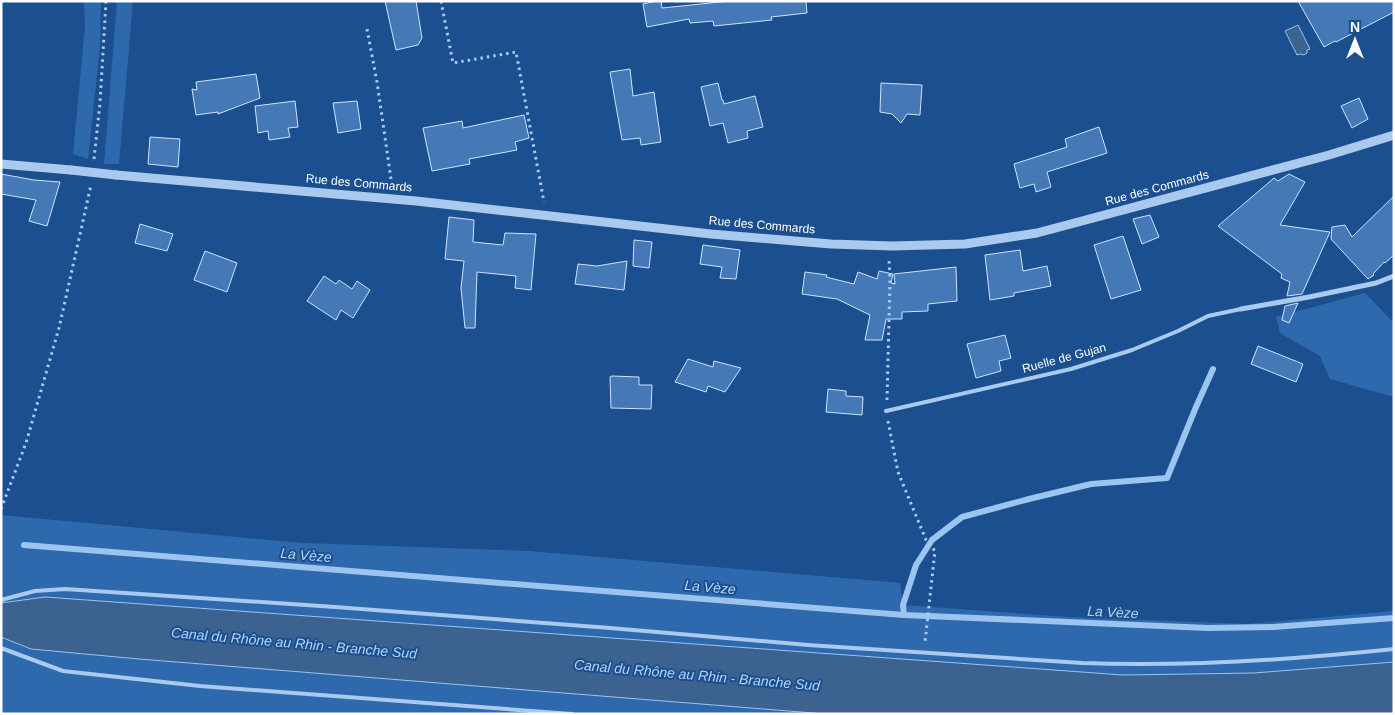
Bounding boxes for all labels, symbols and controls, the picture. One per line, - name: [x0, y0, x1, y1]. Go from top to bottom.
- north arrow: [1330, 15, 1380, 65]
- text: N: [1350, 19, 1360, 35]
- street label: Rue des Commards: [1104, 167, 1210, 209]
- street label: Rue des Commards: [305, 171, 413, 195]
- street label: Rue des Commards: [708, 213, 816, 237]
- street label: Ruelle de Gujan: [1021, 340, 1107, 376]
- water label: La Vèze: [280, 545, 332, 565]
- water label: La Vèze: [684, 577, 736, 597]
- water label: La Vèze: [1087, 603, 1139, 621]
- water label: Canal du Rhône au Rhin - Branche Sud: [170, 624, 419, 662]
- water label: Canal du Rhône au Rhin - Branche Sud: [573, 656, 822, 694]

